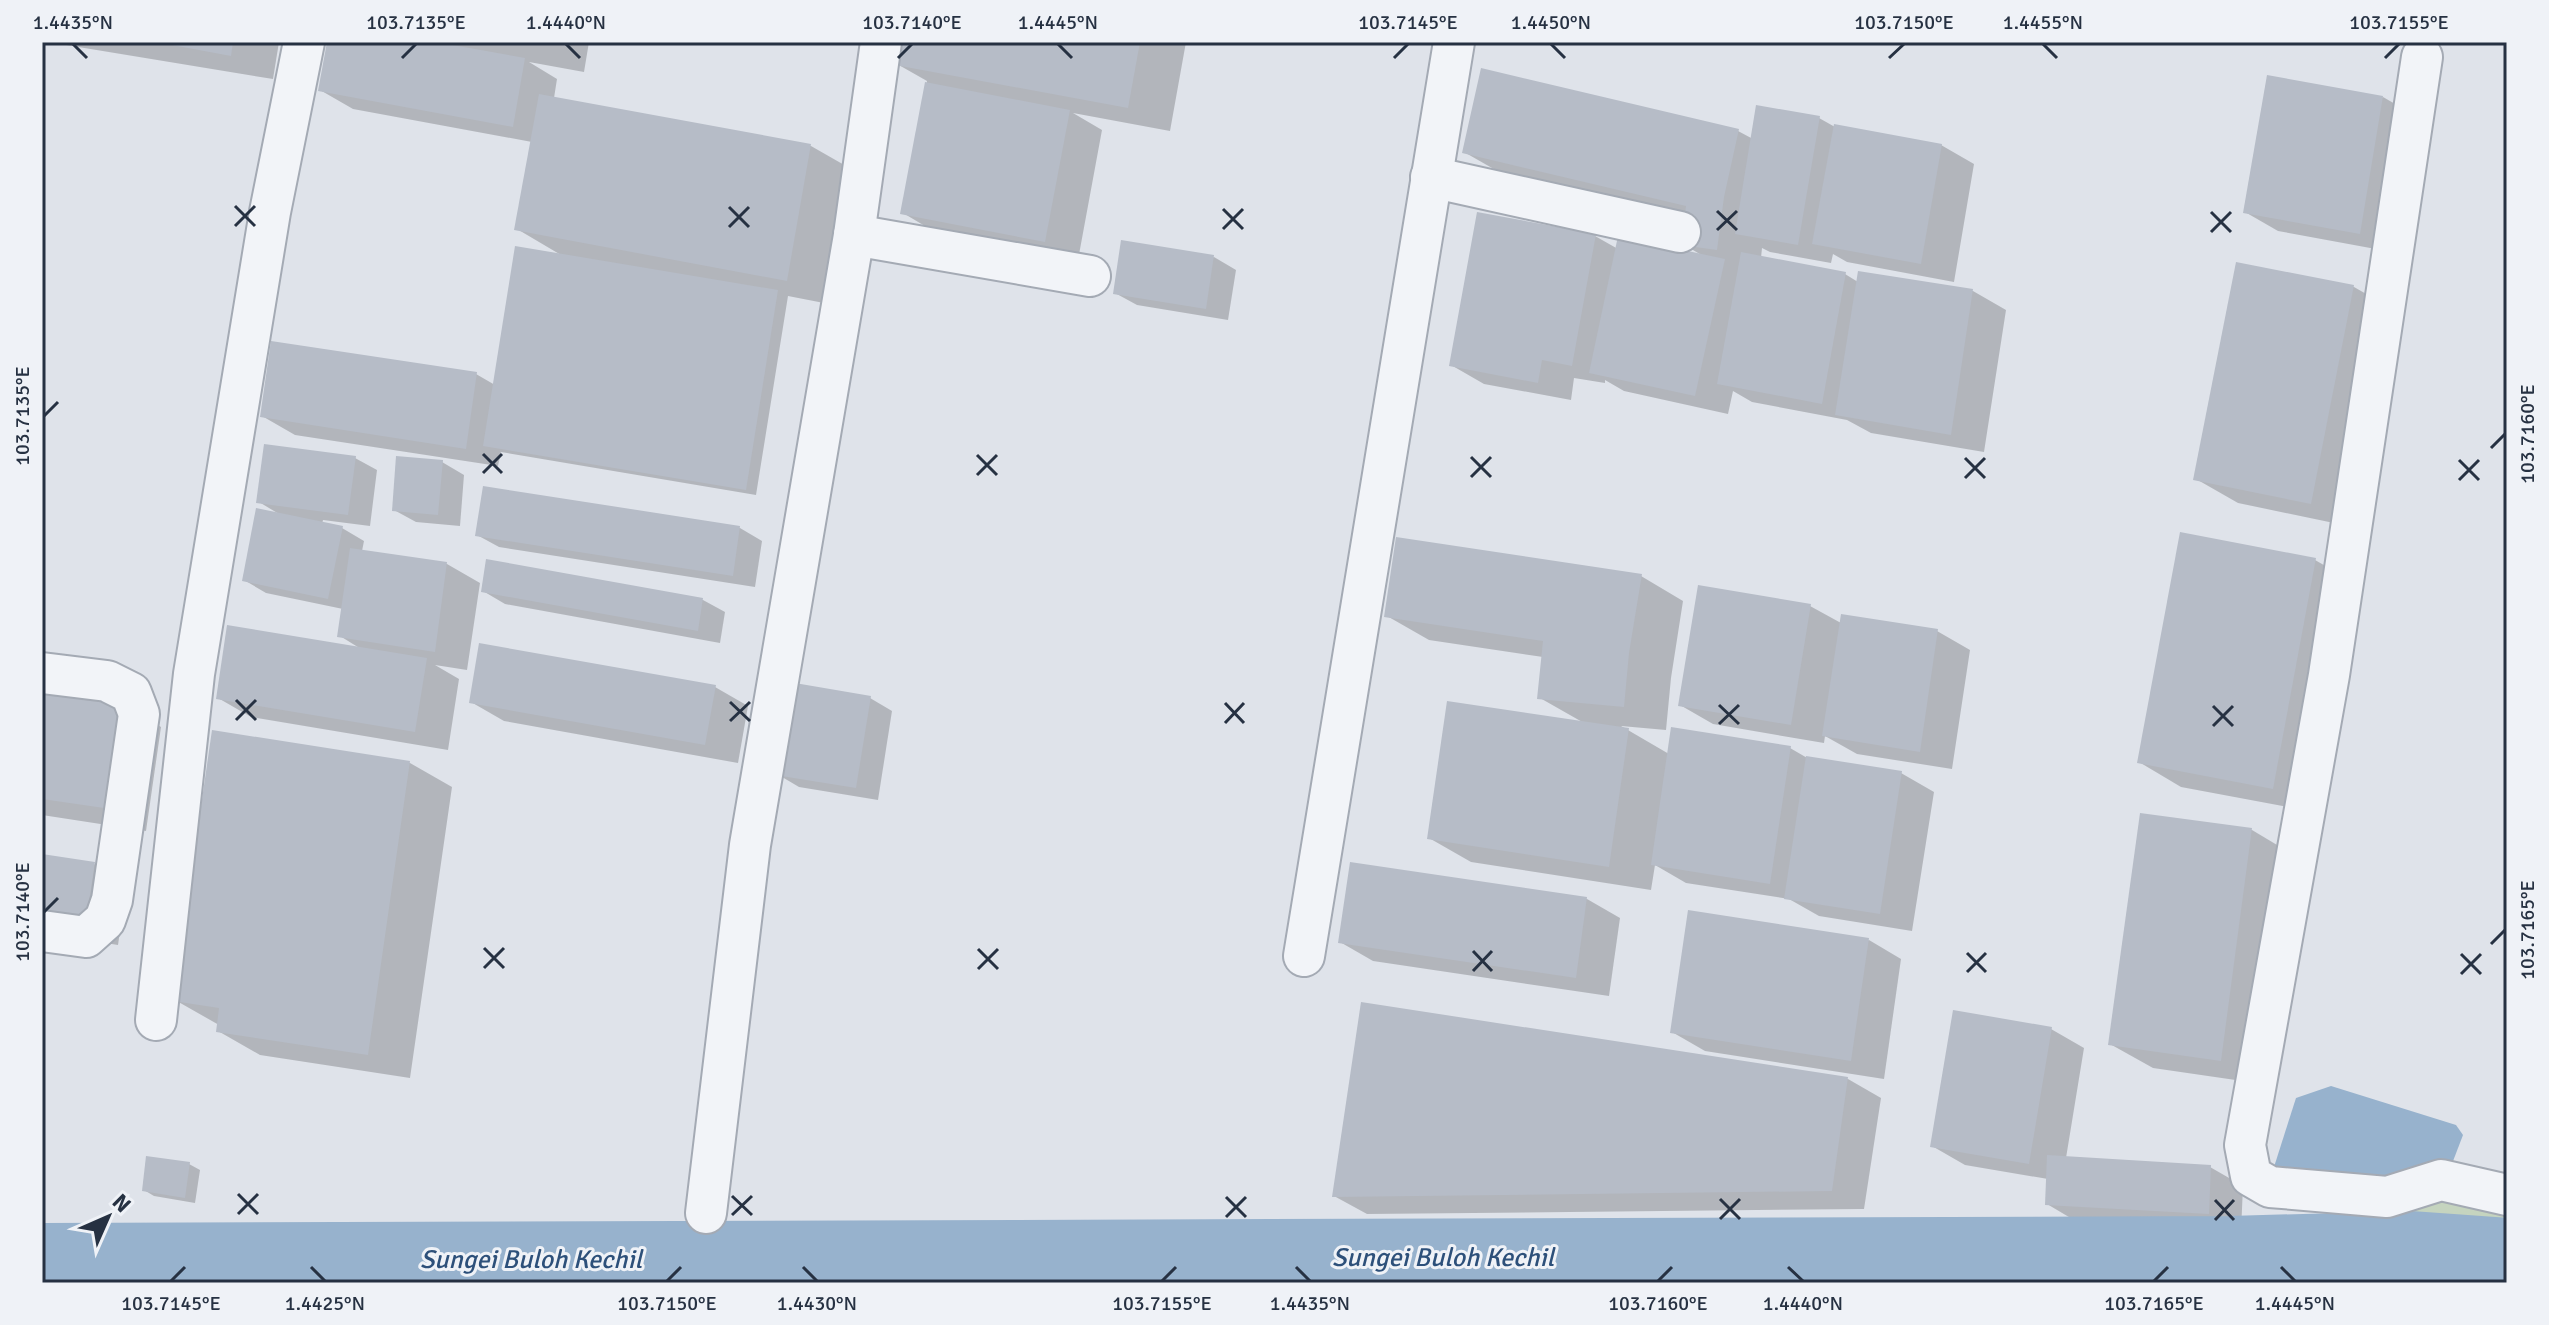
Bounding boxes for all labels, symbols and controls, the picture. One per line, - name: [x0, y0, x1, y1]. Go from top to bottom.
- text: 1.4435°N: [33, 10, 113, 35]
- text: 103.7135°E: [366, 10, 466, 35]
- text: 1.4440°N: [526, 10, 606, 35]
- text: 103.7140°E: [862, 10, 962, 35]
- text: 1.4445°N: [1018, 10, 1098, 35]
- text: 103.7145°E: [1358, 10, 1458, 35]
- text: 1.4450°N: [1511, 10, 1591, 35]
- text: 103.7150°E: [1854, 10, 1954, 35]
- text: 1.4455°N: [2003, 10, 2083, 35]
- text: 103.7155°E: [2349, 10, 2449, 35]
- text: 103.7135°E: [10, 366, 35, 466]
- text: 103.7160°E: [2515, 384, 2540, 484]
- text: 103.7140°E: [10, 862, 35, 962]
- text: 103.7165°E: [2515, 880, 2540, 980]
- north arrow: [68, 1177, 148, 1257]
- text: N: [107, 1188, 137, 1218]
- water label: Sungei Buloh Kechil: [1332, 1242, 1556, 1274]
- water label: Sungei Buloh Kechil: [420, 1244, 644, 1276]
- text: 103.7145°E: [121, 1291, 221, 1316]
- text: 1.4425°N: [285, 1291, 365, 1316]
- text: 103.7150°E: [617, 1291, 717, 1316]
- text: 1.4430°N: [777, 1291, 857, 1316]
- text: 103.7155°E: [1112, 1291, 1212, 1316]
- text: 1.4435°N: [1270, 1291, 1350, 1316]
- text: 103.7160°E: [1608, 1291, 1708, 1316]
- text: 1.4440°N: [1763, 1291, 1843, 1316]
- text: 103.7165°E: [2104, 1291, 2204, 1316]
- text: 1.4445°N: [2255, 1291, 2335, 1316]

